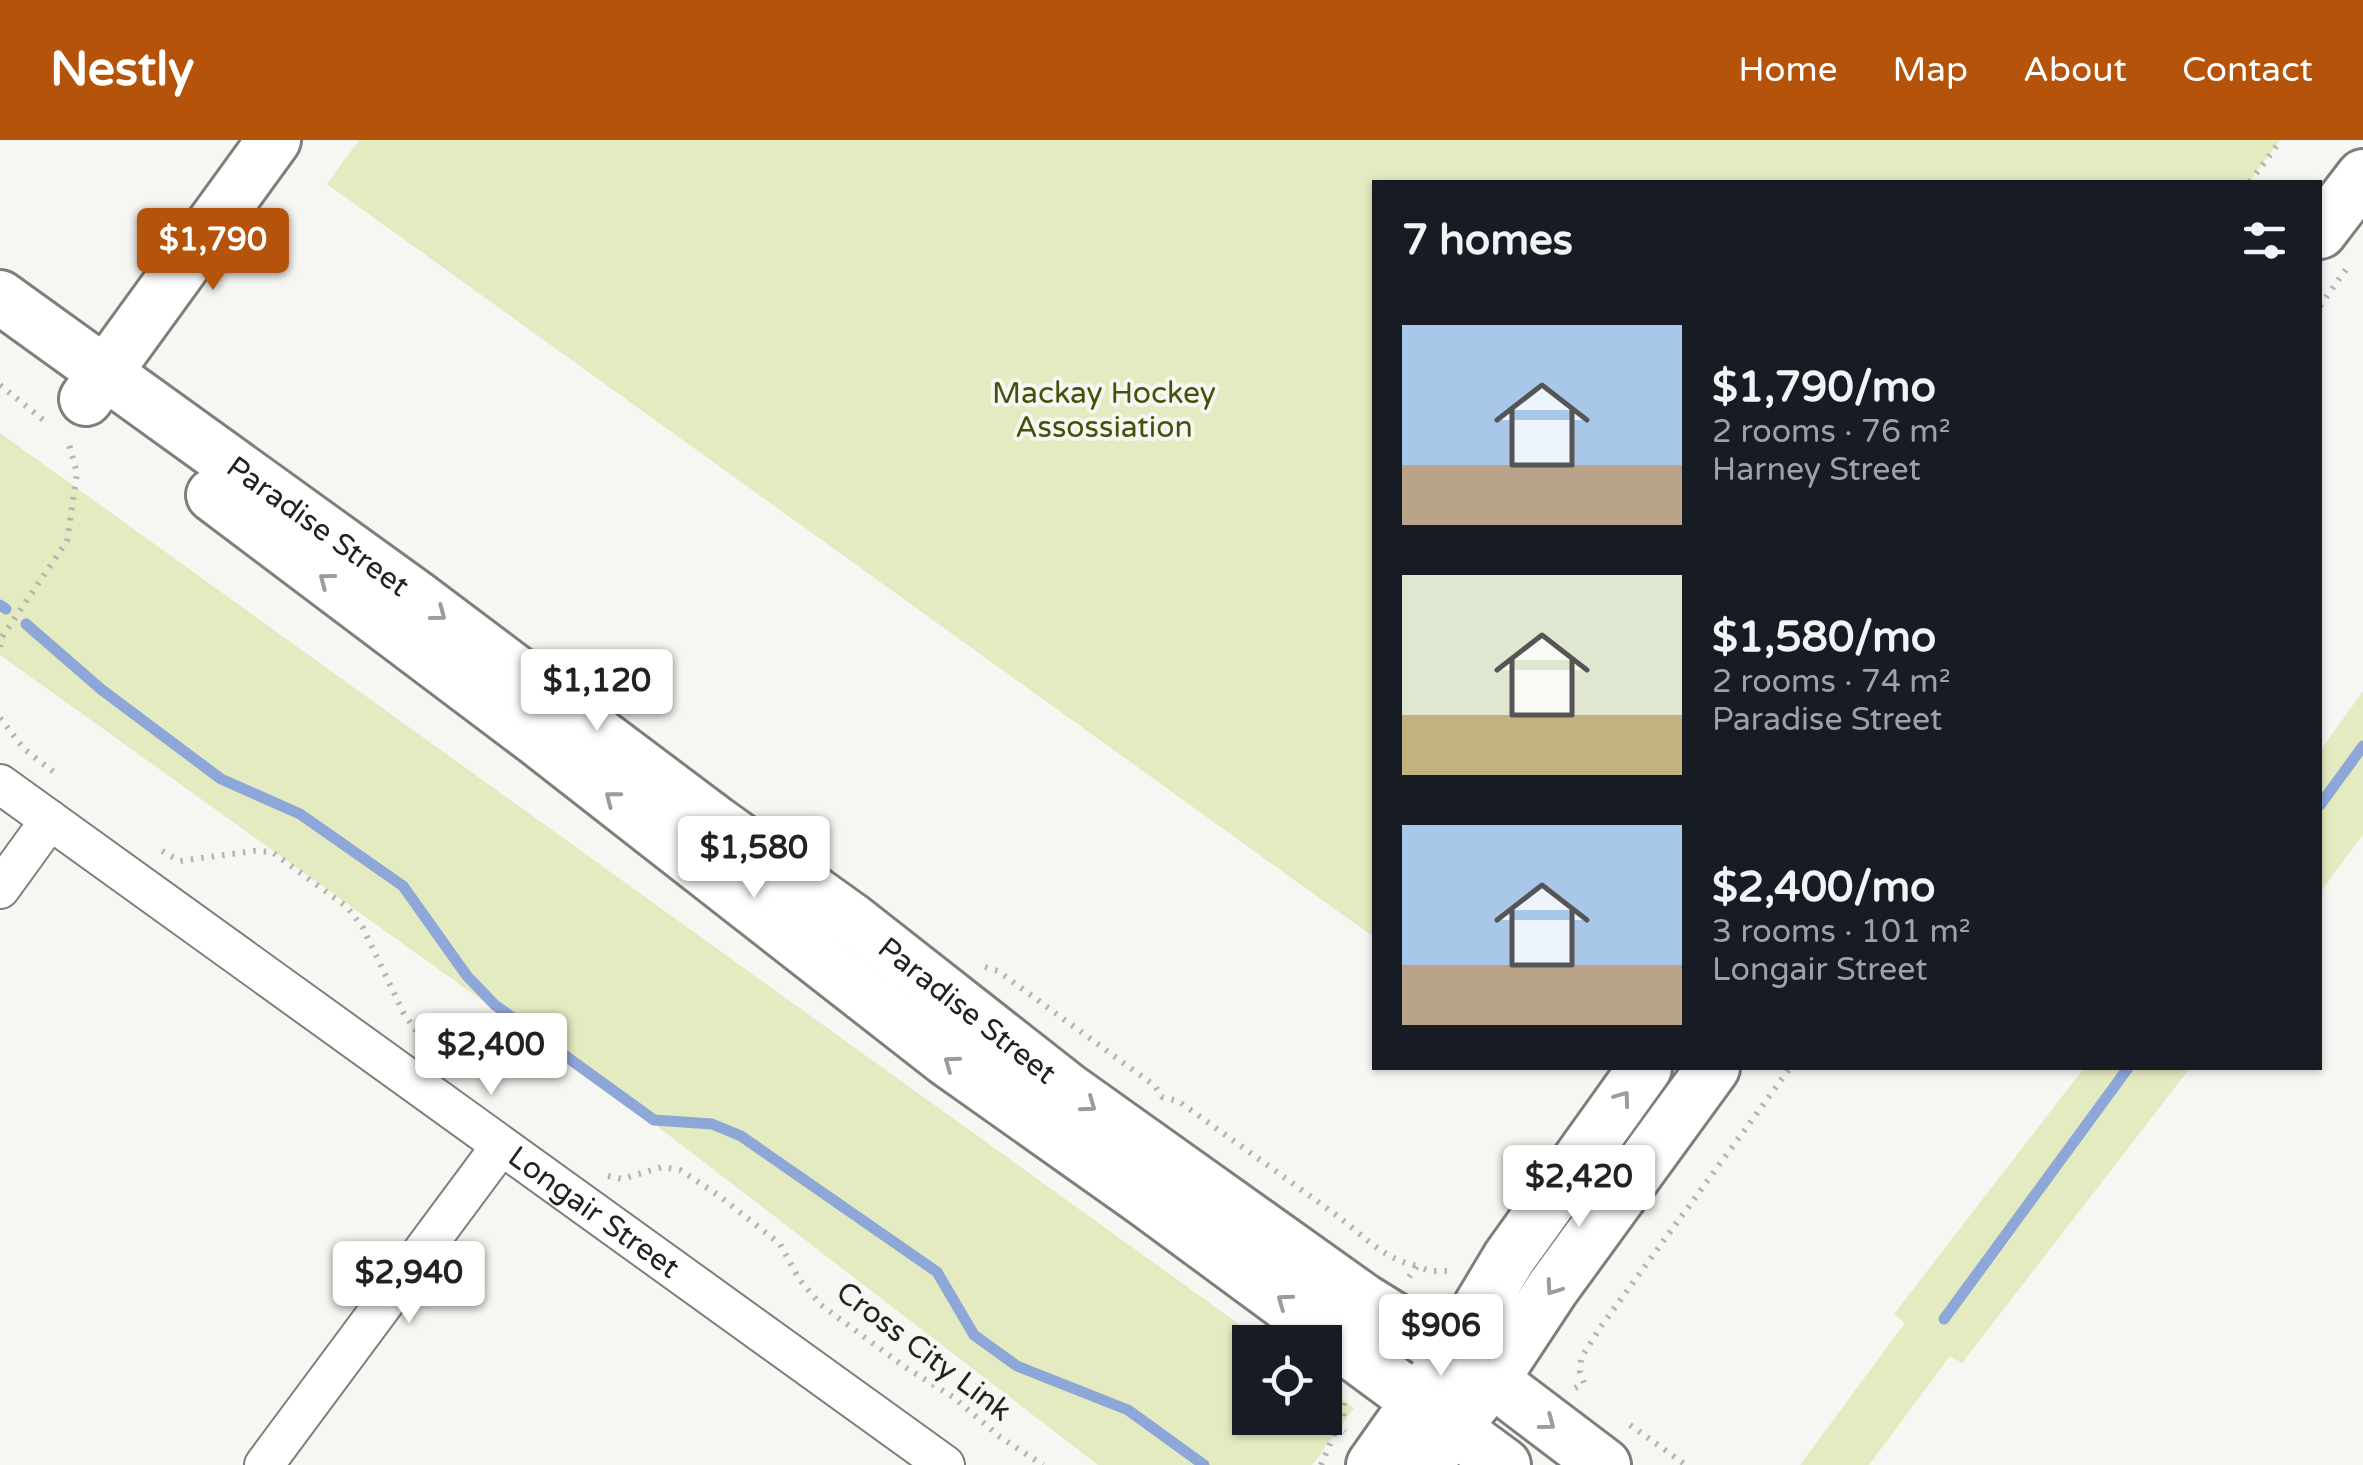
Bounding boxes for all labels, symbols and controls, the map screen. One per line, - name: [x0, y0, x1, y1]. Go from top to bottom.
- text: Nestly: [50, 41, 194, 99]
- text: Home: [1738, 49, 1837, 91]
- text: Map: [1892, 49, 1968, 91]
- text: About: [2023, 49, 2127, 91]
- text: Contact: [2182, 49, 2313, 91]
- pin: $1,790: [132, 208, 294, 293]
- icon: filters: [2237, 213, 2292, 268]
- text: 7 homes: [1402, 215, 1573, 266]
- text: $1,790: [159, 221, 267, 259]
- text: $1,790/mo: [1712, 362, 1936, 413]
- icon: home: [1482, 365, 1602, 485]
- park label: Mackay Hockey Assossiation: [992, 375, 1216, 446]
- text: 2 rooms · 76 m²: [1712, 413, 1951, 451]
- street label: Paradise Street: [219, 449, 416, 605]
- text: Harney Street: [1712, 451, 1921, 489]
- one-way arrow: [319, 575, 337, 592]
- one-way arrow: [428, 602, 446, 619]
- text: $1,580/mo: [1712, 612, 1936, 663]
- icon: home: [1482, 615, 1602, 735]
- pin: $1,120: [516, 649, 678, 734]
- text: $1,120: [543, 662, 651, 700]
- text: 2 rooms · 74 m²: [1712, 663, 1951, 701]
- text: Paradise Street: [1712, 701, 1942, 739]
- one-way arrow: [605, 793, 623, 810]
- pin: $1,580: [673, 816, 835, 901]
- text: $1,580: [700, 829, 808, 867]
- text: $2,400/mo: [1712, 862, 1936, 913]
- icon: home: [1482, 865, 1602, 985]
- text: 3 rooms · 101 m²: [1712, 913, 1971, 951]
- street label: Paradise Street: [870, 930, 1063, 1092]
- text: Longair Street: [1712, 951, 1928, 989]
- pin: $2,400: [410, 1013, 572, 1098]
- text: $2,400: [437, 1026, 545, 1064]
- one-way arrow: [944, 1057, 962, 1075]
- one-way arrow: [1612, 1091, 1629, 1109]
- one-way arrow: [1078, 1093, 1096, 1111]
- street label: Longair Street: [501, 1138, 686, 1286]
- pin: $2,420: [1498, 1145, 1660, 1230]
- text: $2,420: [1525, 1158, 1633, 1196]
- pin: $2,940: [328, 1241, 490, 1326]
- text: $2,940: [355, 1254, 463, 1292]
- street label: Cross City Link: [829, 1274, 1018, 1429]
- one-way arrow: [1547, 1277, 1565, 1295]
- pin: $906: [1382, 1294, 1500, 1379]
- one-way arrow: [1277, 1296, 1295, 1313]
- text: $906: [1401, 1307, 1481, 1345]
- map controls: [1232, 1325, 1342, 1435]
- button: locate: [1232, 1325, 1342, 1435]
- one-way arrow: [1537, 1411, 1555, 1428]

